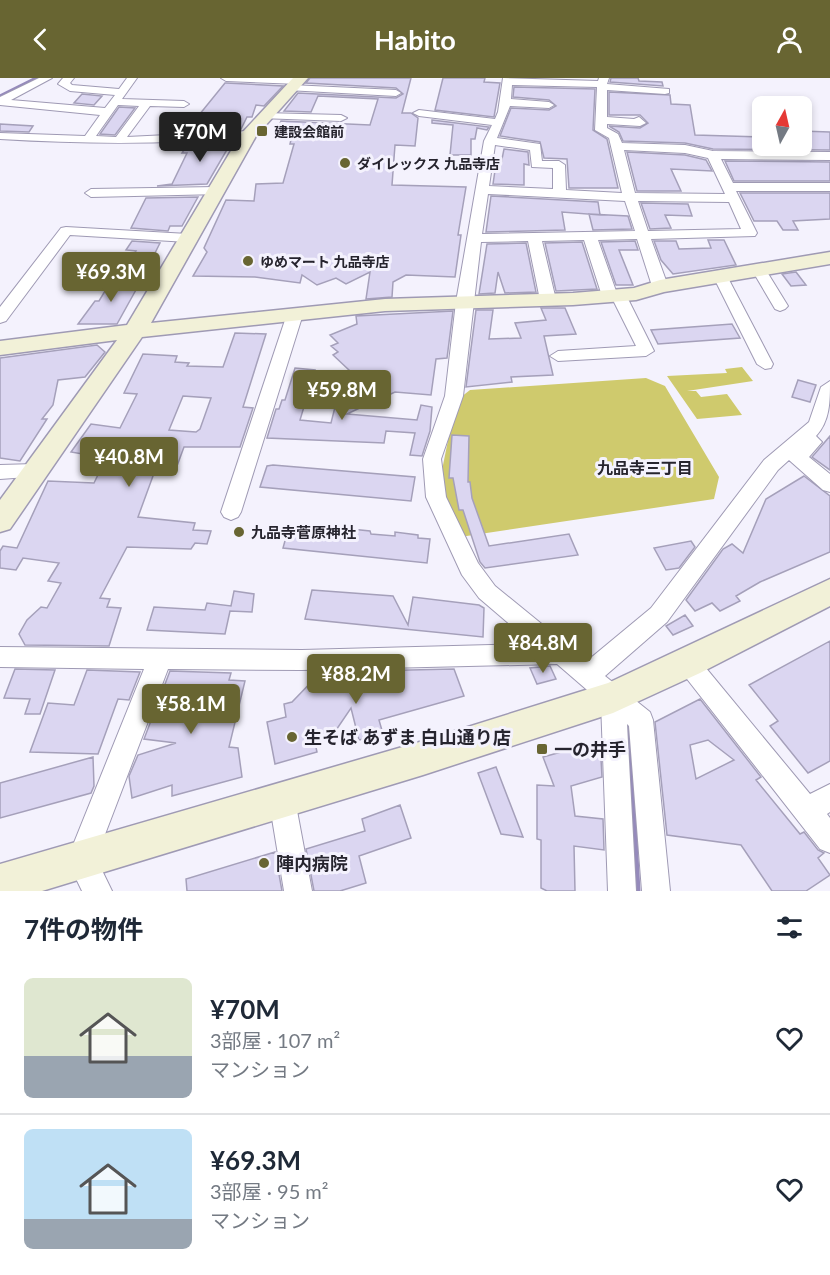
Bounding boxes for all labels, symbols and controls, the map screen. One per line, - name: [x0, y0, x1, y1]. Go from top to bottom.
- icon: back: [24, 23, 57, 56]
- text: Habito: [374, 23, 456, 56]
- icon: person: [773, 23, 806, 56]
- north arrow: [752, 96, 812, 156]
- map controls: [752, 96, 812, 156]
- pin: ¥70M: [164, 112, 236, 163]
- text: ¥70M: [173, 119, 227, 143]
- place label: 建設会館前: [274, 123, 344, 140]
- marker: 建設会館前: [255, 124, 269, 138]
- place label: ダイレックス 九品寺店: [357, 155, 500, 172]
- marker: ダイレックス 九品寺店: [338, 156, 352, 170]
- pin: ¥69.3M: [62, 252, 160, 303]
- place label: ゆめマート 九品寺店: [260, 253, 389, 270]
- marker: ゆめマート 九品寺店: [241, 254, 255, 268]
- text: ¥69.3M: [76, 259, 146, 283]
- pin: ¥59.8M: [293, 370, 391, 421]
- text: ¥59.8M: [307, 377, 377, 401]
- pin: ¥40.8M: [80, 437, 178, 488]
- text: ¥40.8M: [94, 444, 164, 468]
- district label: 九品寺三丁目: [597, 458, 693, 477]
- place label: 九品寺菅原神社: [251, 523, 356, 541]
- marker: 九品寺菅原神社: [232, 525, 246, 539]
- pin: ¥84.8M: [494, 623, 592, 674]
- text: ¥84.8M: [508, 630, 578, 654]
- pin: ¥88.2M: [307, 654, 405, 705]
- text: ¥88.2M: [321, 661, 391, 685]
- pin: ¥58.1M: [142, 684, 240, 735]
- text: ¥58.1M: [156, 691, 226, 715]
- place label: 生そば あずま 白山通り店: [304, 726, 511, 748]
- marker: 生そば あずま 白山通り店: [285, 730, 299, 744]
- place label: 一の井手: [554, 738, 626, 760]
- marker: 一の井手: [535, 742, 549, 756]
- place label: 陣内病院: [276, 852, 348, 874]
- marker: 陣内病院: [257, 856, 271, 870]
- icon: filters: [773, 911, 806, 944]
- text: 7件の物件: [24, 913, 143, 945]
- text: ¥70M: [210, 993, 280, 1025]
- icon: home: [72, 1002, 144, 1074]
- icon: heart: [773, 1022, 806, 1055]
- text: 3部屋 · 107 m²: [210, 1028, 340, 1052]
- text: マンション: [210, 1057, 310, 1081]
- text: ¥69.3M: [210, 1144, 301, 1176]
- icon: home: [72, 1153, 144, 1225]
- icon: heart: [773, 1173, 806, 1206]
- text: 3部屋 · 95 m²: [210, 1179, 329, 1203]
- text: マンション: [210, 1208, 310, 1232]

